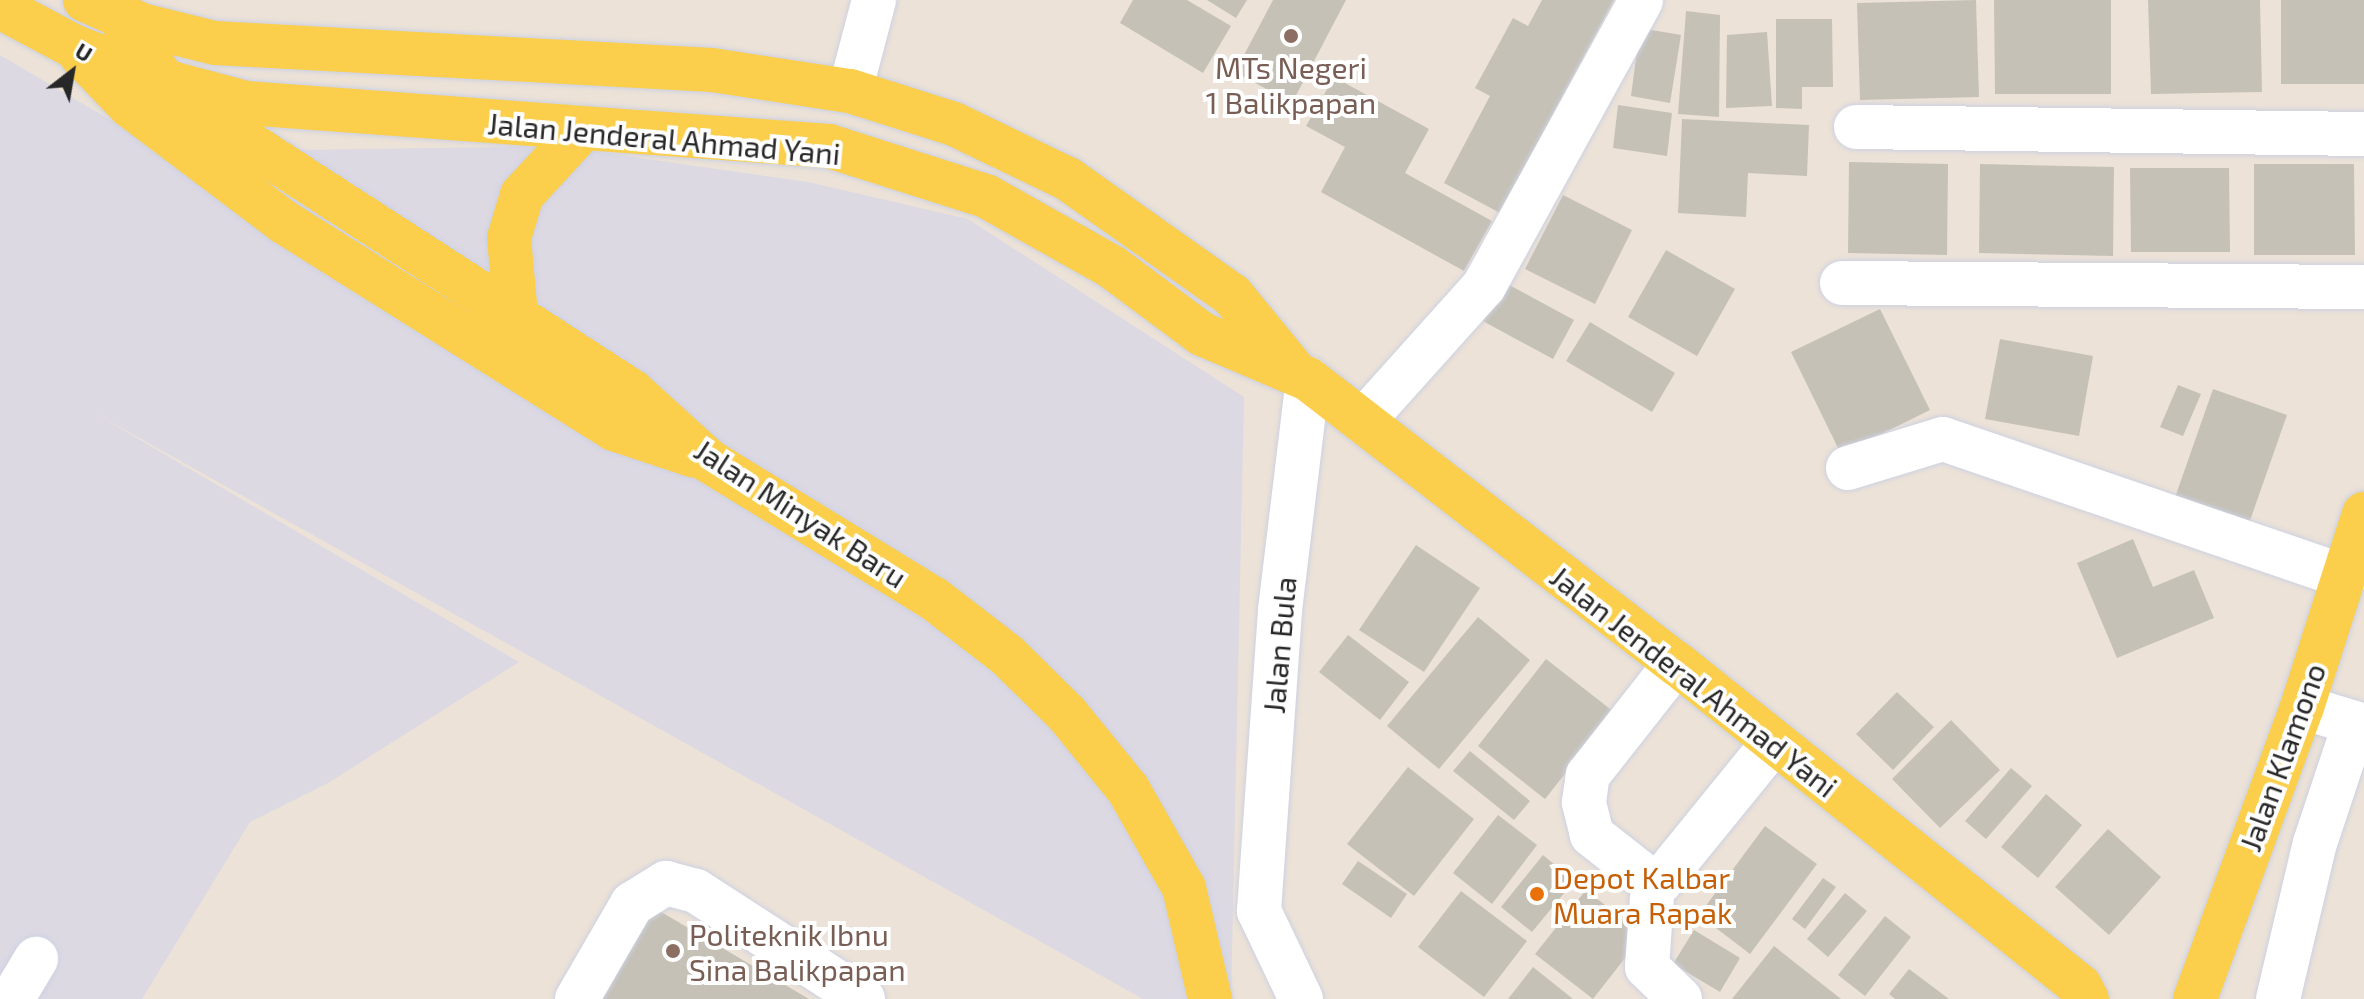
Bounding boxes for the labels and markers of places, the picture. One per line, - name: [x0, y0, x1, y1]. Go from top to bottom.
- marker: MTs Negeri 1 Balikpapan: [1282, 27, 1300, 45]
- place label: MTs Negeri 1 Balikpapan: [1206, 49, 1376, 120]
- place label: Depot Kalbar Muara Rapak: [1553, 859, 1732, 930]
- marker: Depot Kalbar Muara Rapak: [1528, 885, 1546, 903]
- place label: Politeknik Ibnu Sina Balikpapan: [689, 916, 906, 986]
- marker: Politeknik Ibnu Sina Balikpapan: [664, 942, 682, 960]

